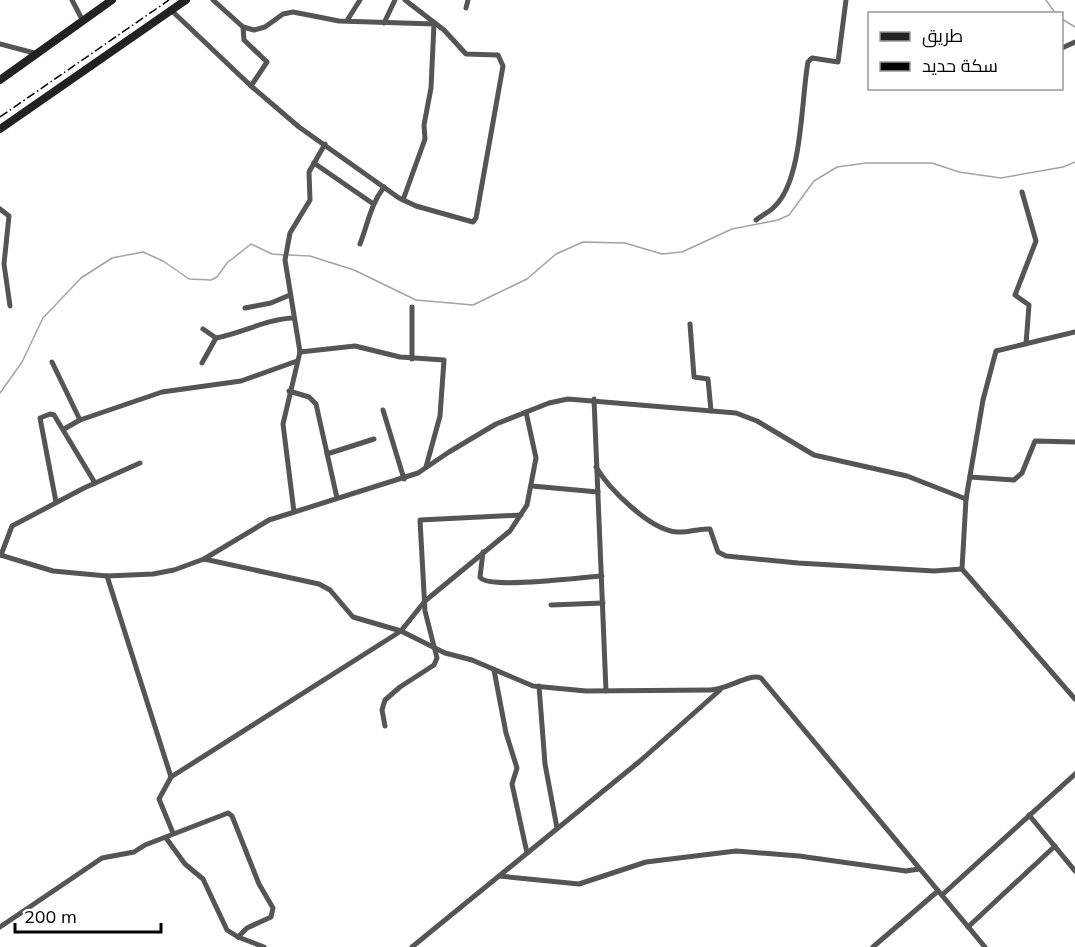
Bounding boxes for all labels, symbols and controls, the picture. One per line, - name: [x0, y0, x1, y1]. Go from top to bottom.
- legend: [868, 12, 1063, 90]
- text: طريق: [922, 24, 963, 48]
- text: سكة حديد: [922, 54, 998, 77]
- scale bar: [15, 896, 160, 934]
- text: 200 m: [24, 905, 77, 928]

